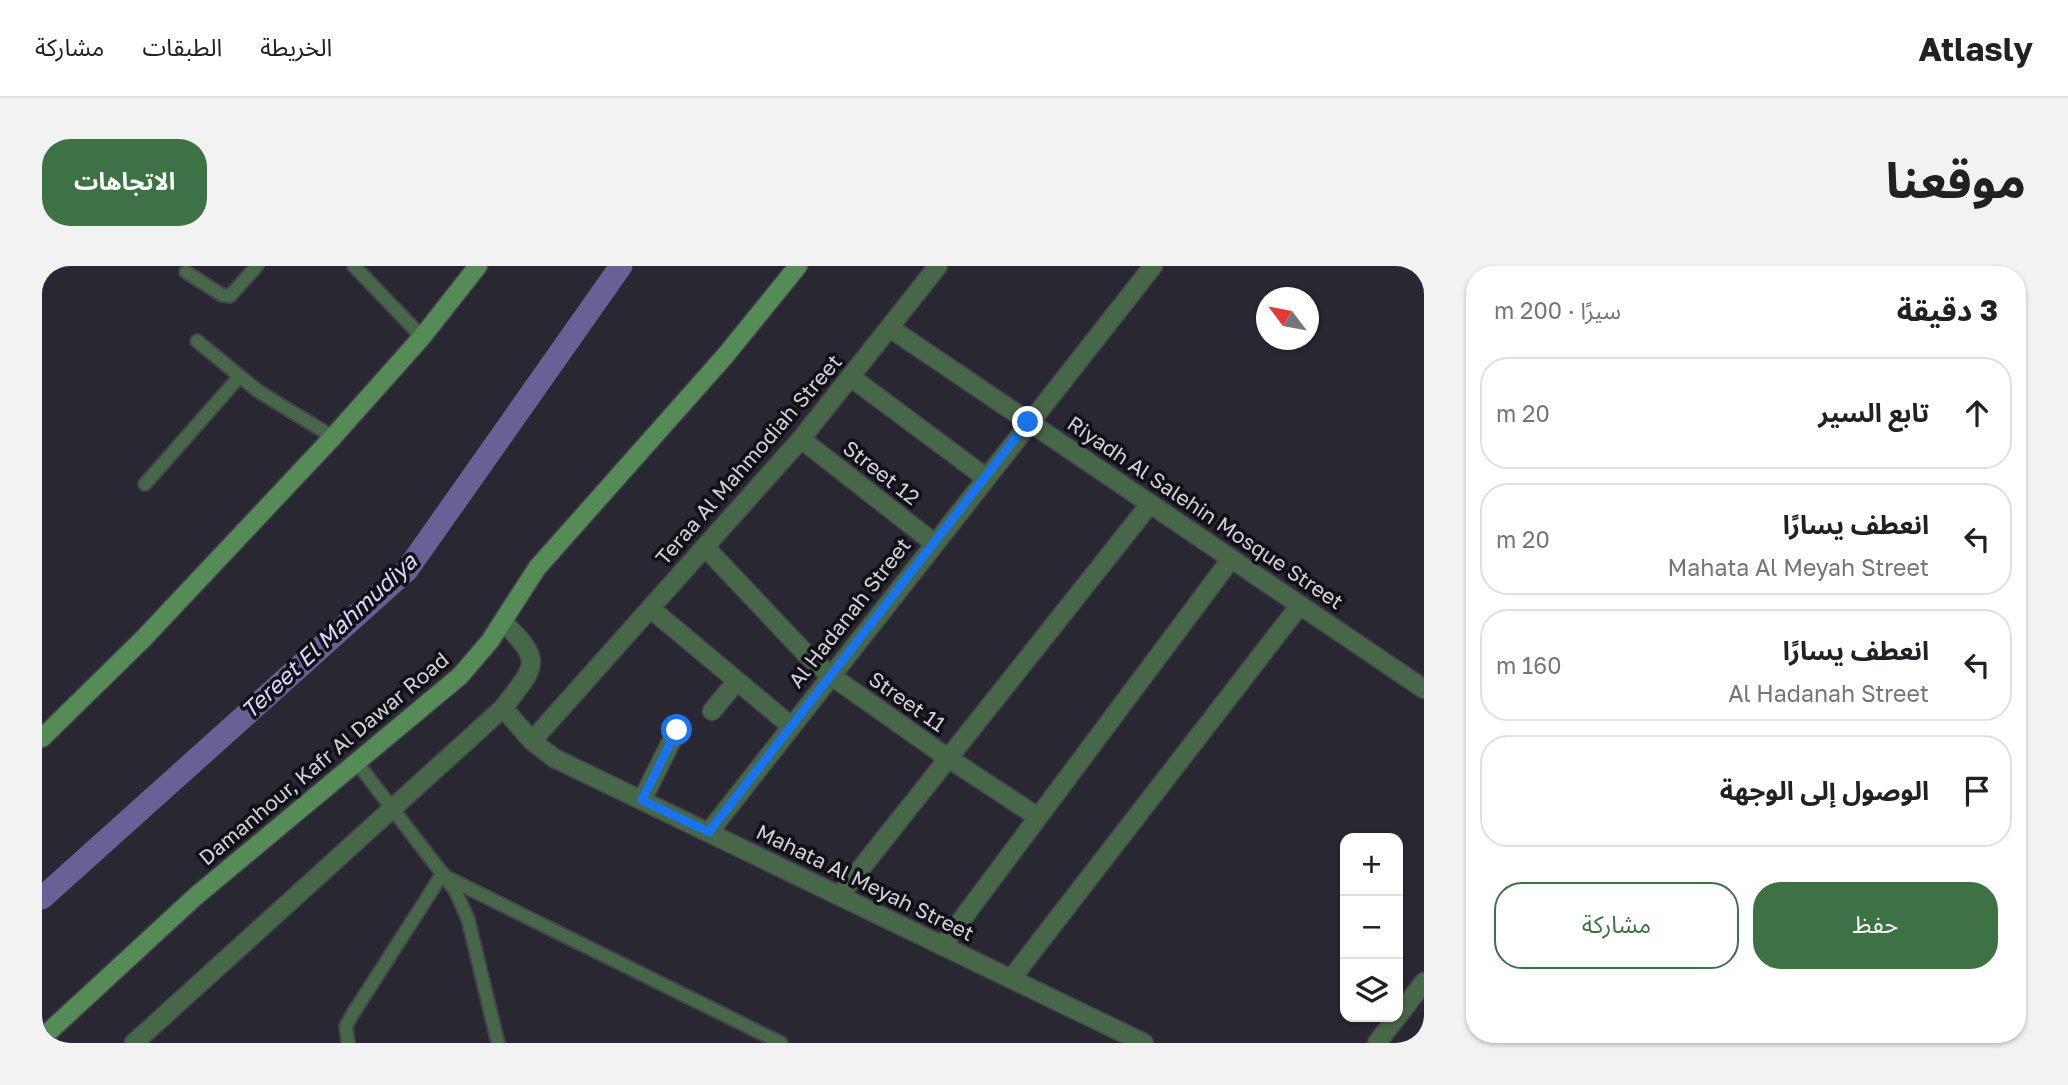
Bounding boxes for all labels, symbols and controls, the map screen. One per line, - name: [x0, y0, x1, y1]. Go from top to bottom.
- text: Atlasly: [1918, 29, 2033, 68]
- text: مشاركة: [35, 32, 104, 61]
- text: الطبقات: [142, 32, 222, 61]
- text: الخريطة: [260, 32, 332, 61]
- button: الاتجاهات: [42, 139, 207, 226]
- text: موقعنا: [1886, 150, 2026, 209]
- north arrow: [1256, 287, 1319, 350]
- text: 3 دقيقة: [1897, 292, 1998, 328]
- text: سيرًا · 200 m: [1494, 296, 1621, 324]
- street label: Teraa Al Mahmodiah Street: [650, 349, 847, 570]
- icon: ahead: [1958, 394, 1996, 432]
- text: تابع السير: [1818, 397, 1929, 428]
- text: 20 m: [1496, 399, 1550, 427]
- route end: [1012, 406, 1043, 437]
- street label: Riyadh Al Salehin Mosque Street: [1063, 410, 1349, 614]
- street label: Street 12: [838, 434, 925, 510]
- text: انعطف يسارًا: [1783, 509, 1929, 540]
- icon: left: [1958, 520, 1996, 558]
- text: 20 m: [1496, 525, 1550, 553]
- street label: Al Hadanah Street: [783, 532, 916, 693]
- water label: Tereet El Mahmudiya: [235, 546, 423, 724]
- text: Mahata Al Meyah Street: [1667, 553, 1929, 581]
- text: انعطف يسارًا: [1783, 635, 1929, 666]
- street label: Damanhour, Kafr Al Dawar Road: [193, 646, 453, 870]
- icon: left: [1958, 646, 1996, 684]
- text: 160 m: [1496, 651, 1561, 679]
- street label: Street 11: [864, 665, 951, 737]
- text: Al Hadanah Street: [1728, 679, 1929, 707]
- route start: [661, 714, 692, 745]
- icon: arrive: [1958, 772, 1996, 810]
- text: الوصول إلى الوجهة: [1720, 775, 1929, 806]
- street label: Mahata Al Meyah Street: [752, 818, 978, 946]
- map controls: [1340, 833, 1403, 1022]
- button: +: [1340, 833, 1403, 896]
- button: مشاركة: [1494, 882, 1739, 969]
- button: حفظ: [1753, 882, 1998, 969]
- button: −: [1340, 896, 1403, 959]
- button: layers: [1340, 959, 1403, 1022]

